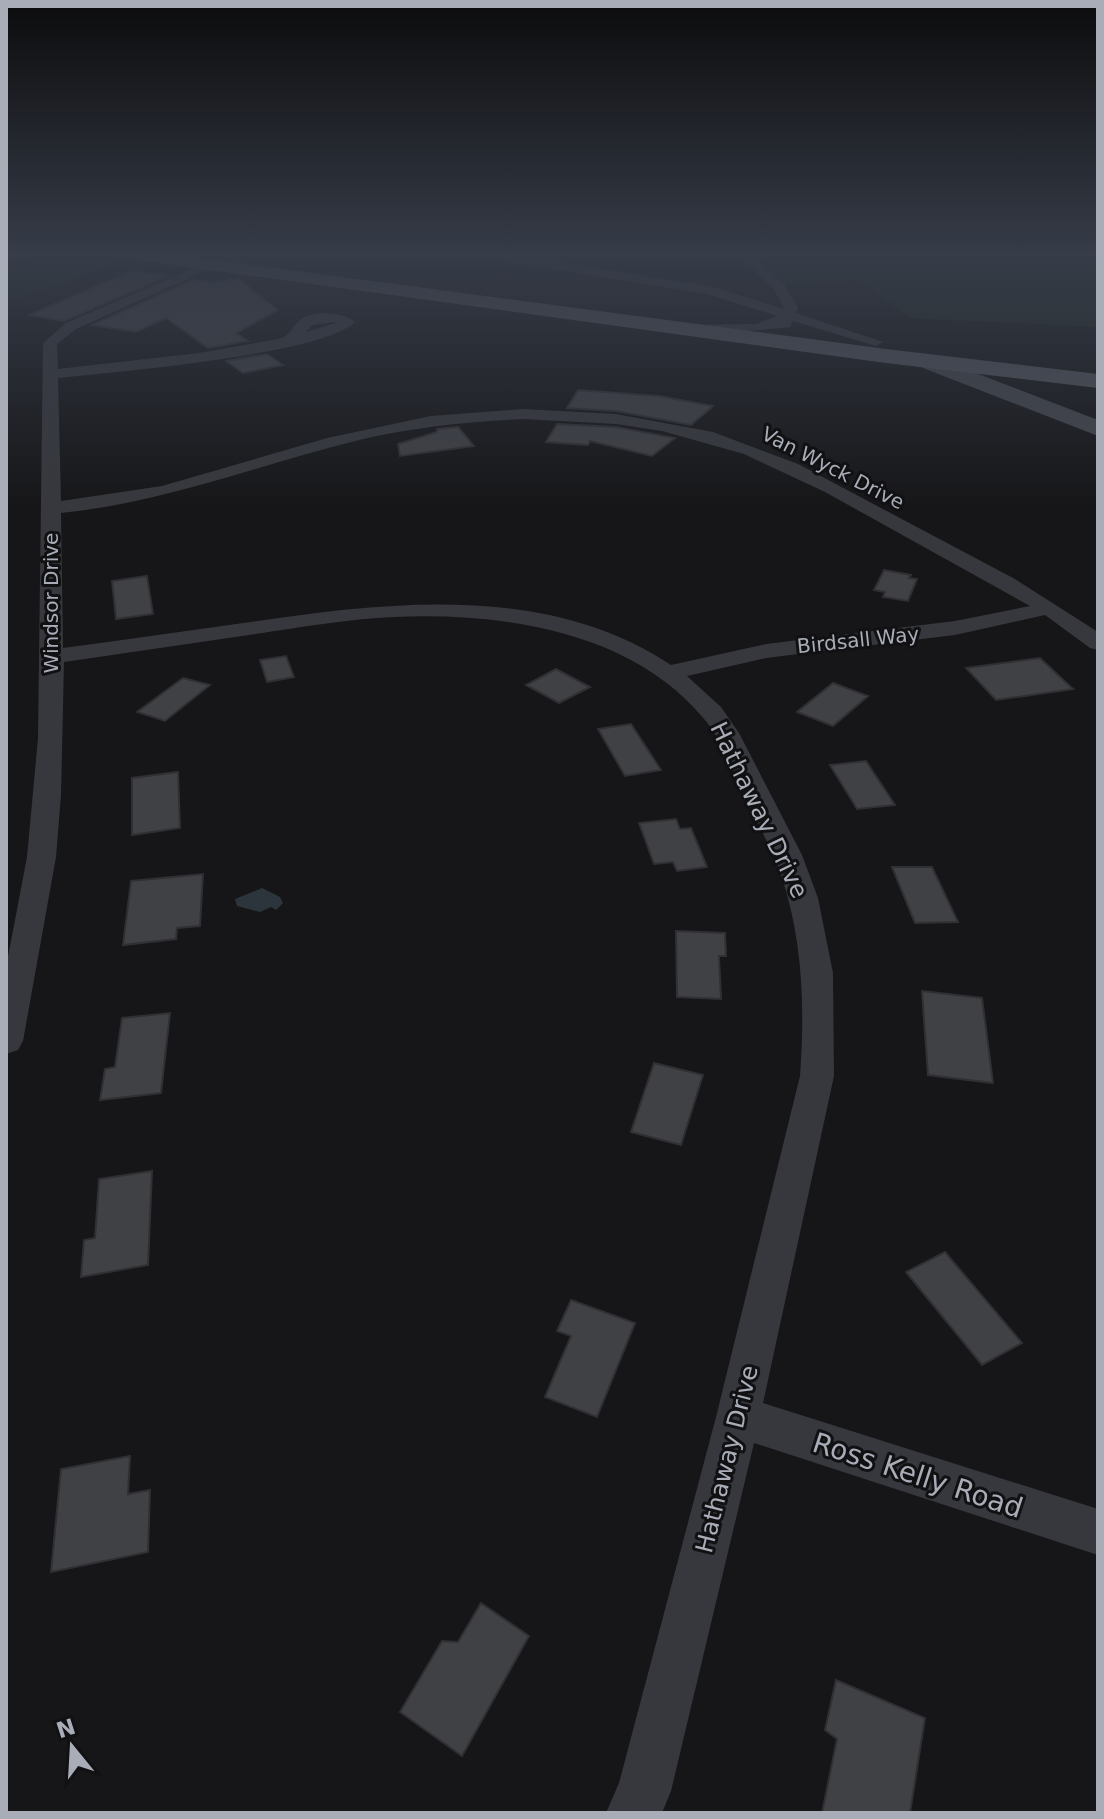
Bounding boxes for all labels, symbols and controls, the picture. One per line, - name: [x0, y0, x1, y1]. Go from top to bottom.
- street label: Van Wyck Drive: [758, 422, 908, 514]
- street label: Windsor Drive: [39, 533, 63, 673]
- street label: Birdsall Way: [796, 622, 920, 658]
- street label: Hathaway Drive: [704, 717, 814, 903]
- street label: Hathaway Drive: [690, 1362, 764, 1556]
- street label: Ross Kelly Road: [809, 1426, 1027, 1525]
- north arrow: [32, 1707, 112, 1787]
- text: N: [53, 1714, 79, 1743]

